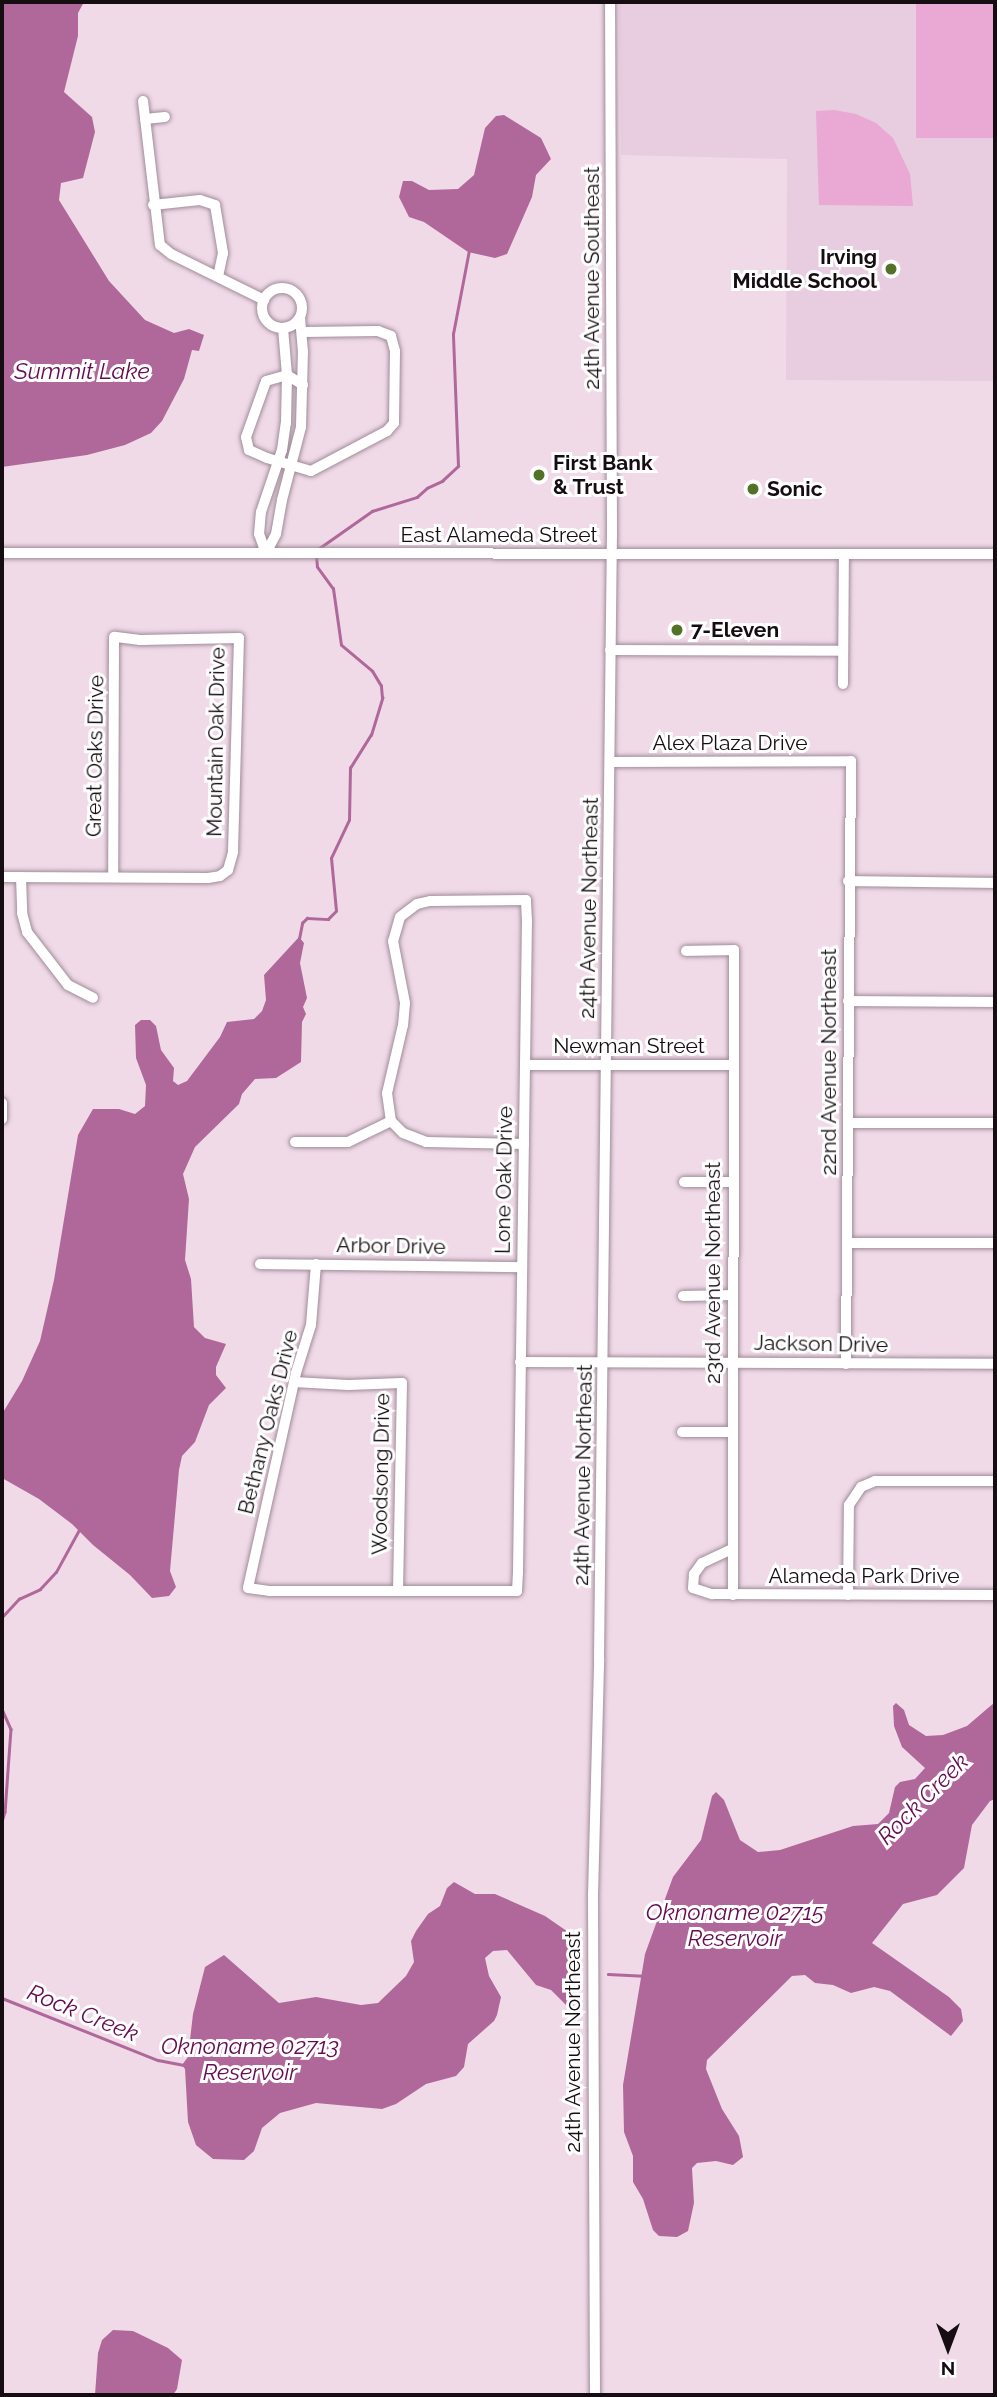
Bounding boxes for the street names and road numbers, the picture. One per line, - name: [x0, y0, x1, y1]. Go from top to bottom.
- street label: 24th Avenue Southeast: [579, 166, 605, 390]
- street label: East Alameda Street: [400, 522, 598, 548]
- street label: Mountain Oak Drive: [202, 647, 230, 837]
- street label: Great Oaks Drive: [81, 675, 109, 837]
- street label: Alex Plaza Drive: [652, 730, 808, 756]
- street label: 24th Avenue Northeast: [574, 797, 604, 1019]
- street label: 22nd Avenue Northeast: [816, 948, 842, 1176]
- street label: Newman Street: [553, 1033, 705, 1059]
- street label: Lone Oak Drive: [490, 1106, 518, 1254]
- street label: 23rd Avenue Northeast: [700, 1162, 726, 1384]
- street label: Arbor Drive: [336, 1232, 446, 1260]
- street label: Bethany Oaks Drive: [233, 1327, 303, 1517]
- street label: Jackson Drive: [754, 1330, 888, 1358]
- street label: 24th Avenue Northeast: [568, 1364, 598, 1586]
- street label: Woodsong Drive: [367, 1393, 395, 1555]
- street label: Alameda Park Drive: [768, 1563, 960, 1589]
- street label: 24th Avenue Northeast: [560, 1931, 586, 2153]

